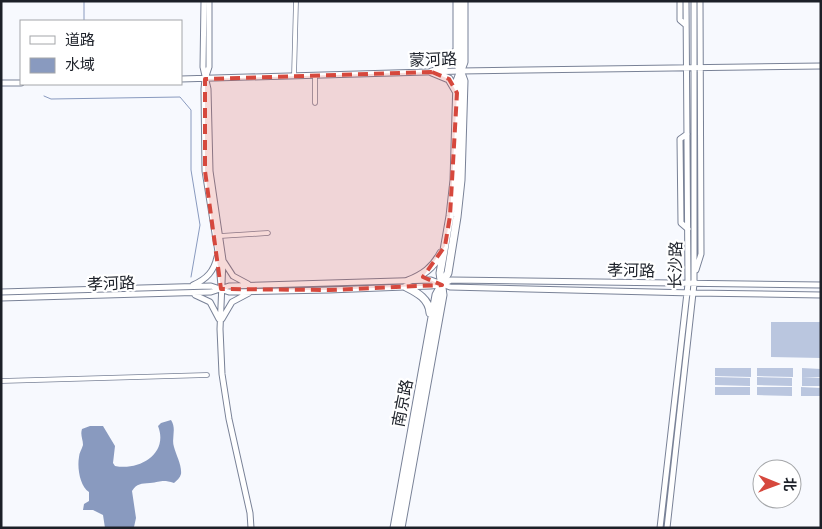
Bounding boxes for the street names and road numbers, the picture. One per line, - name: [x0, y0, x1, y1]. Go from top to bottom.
- street label: 蒙河路: [409, 49, 457, 70]
- street label: 长沙路: [666, 241, 685, 289]
- street label: 孝河路: [607, 261, 655, 280]
- street label: 孝河路: [87, 273, 135, 294]
- street label: 南京路: [389, 378, 416, 428]

